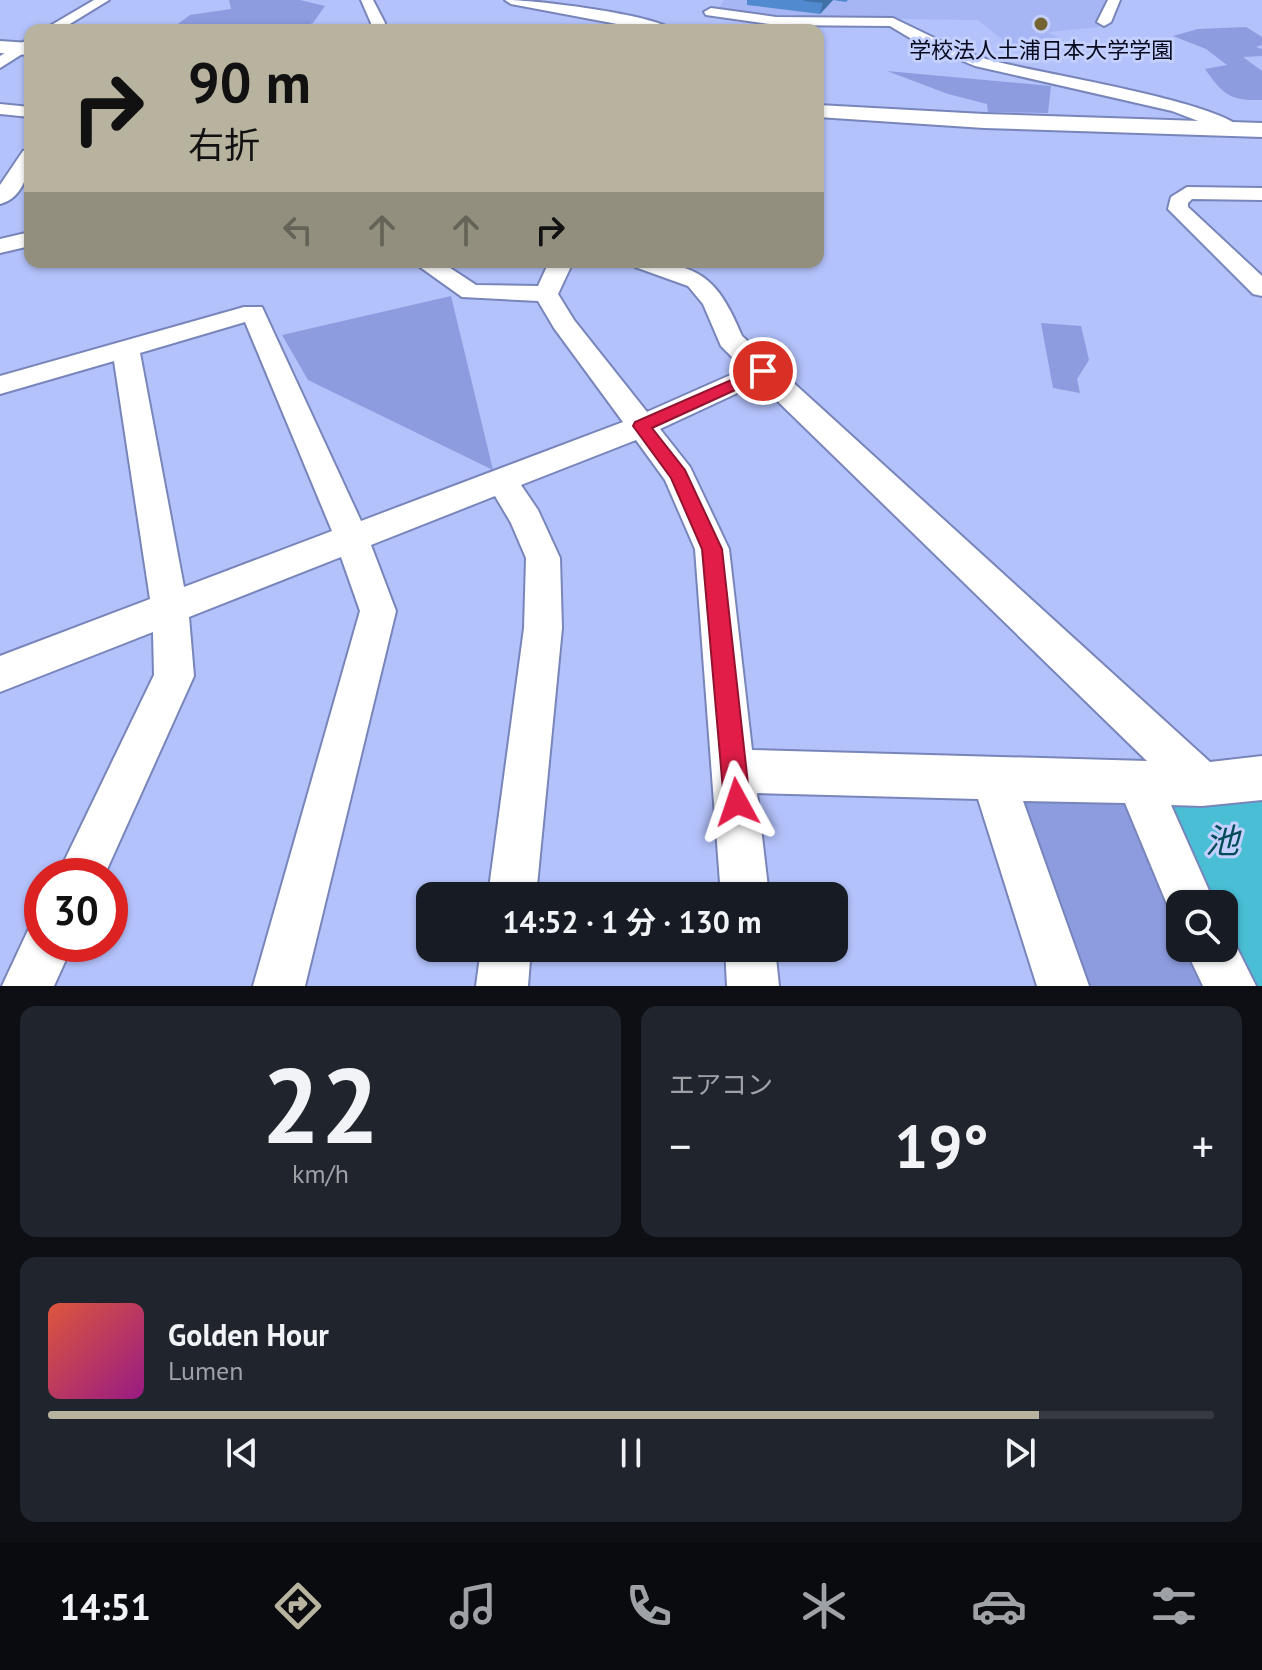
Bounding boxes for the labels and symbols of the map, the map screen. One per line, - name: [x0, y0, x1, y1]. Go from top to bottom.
- marker: 学校法人土浦日本大学学園: [1032, 15, 1050, 33]
- place label: 学校法人土浦日本大学学園: [909, 36, 1173, 64]
- pin: [729, 337, 797, 405]
- position arrow: [695, 760, 779, 844]
- water label: 池: [1205, 818, 1242, 862]
- speed limit sign: 30: [24, 858, 128, 962]

